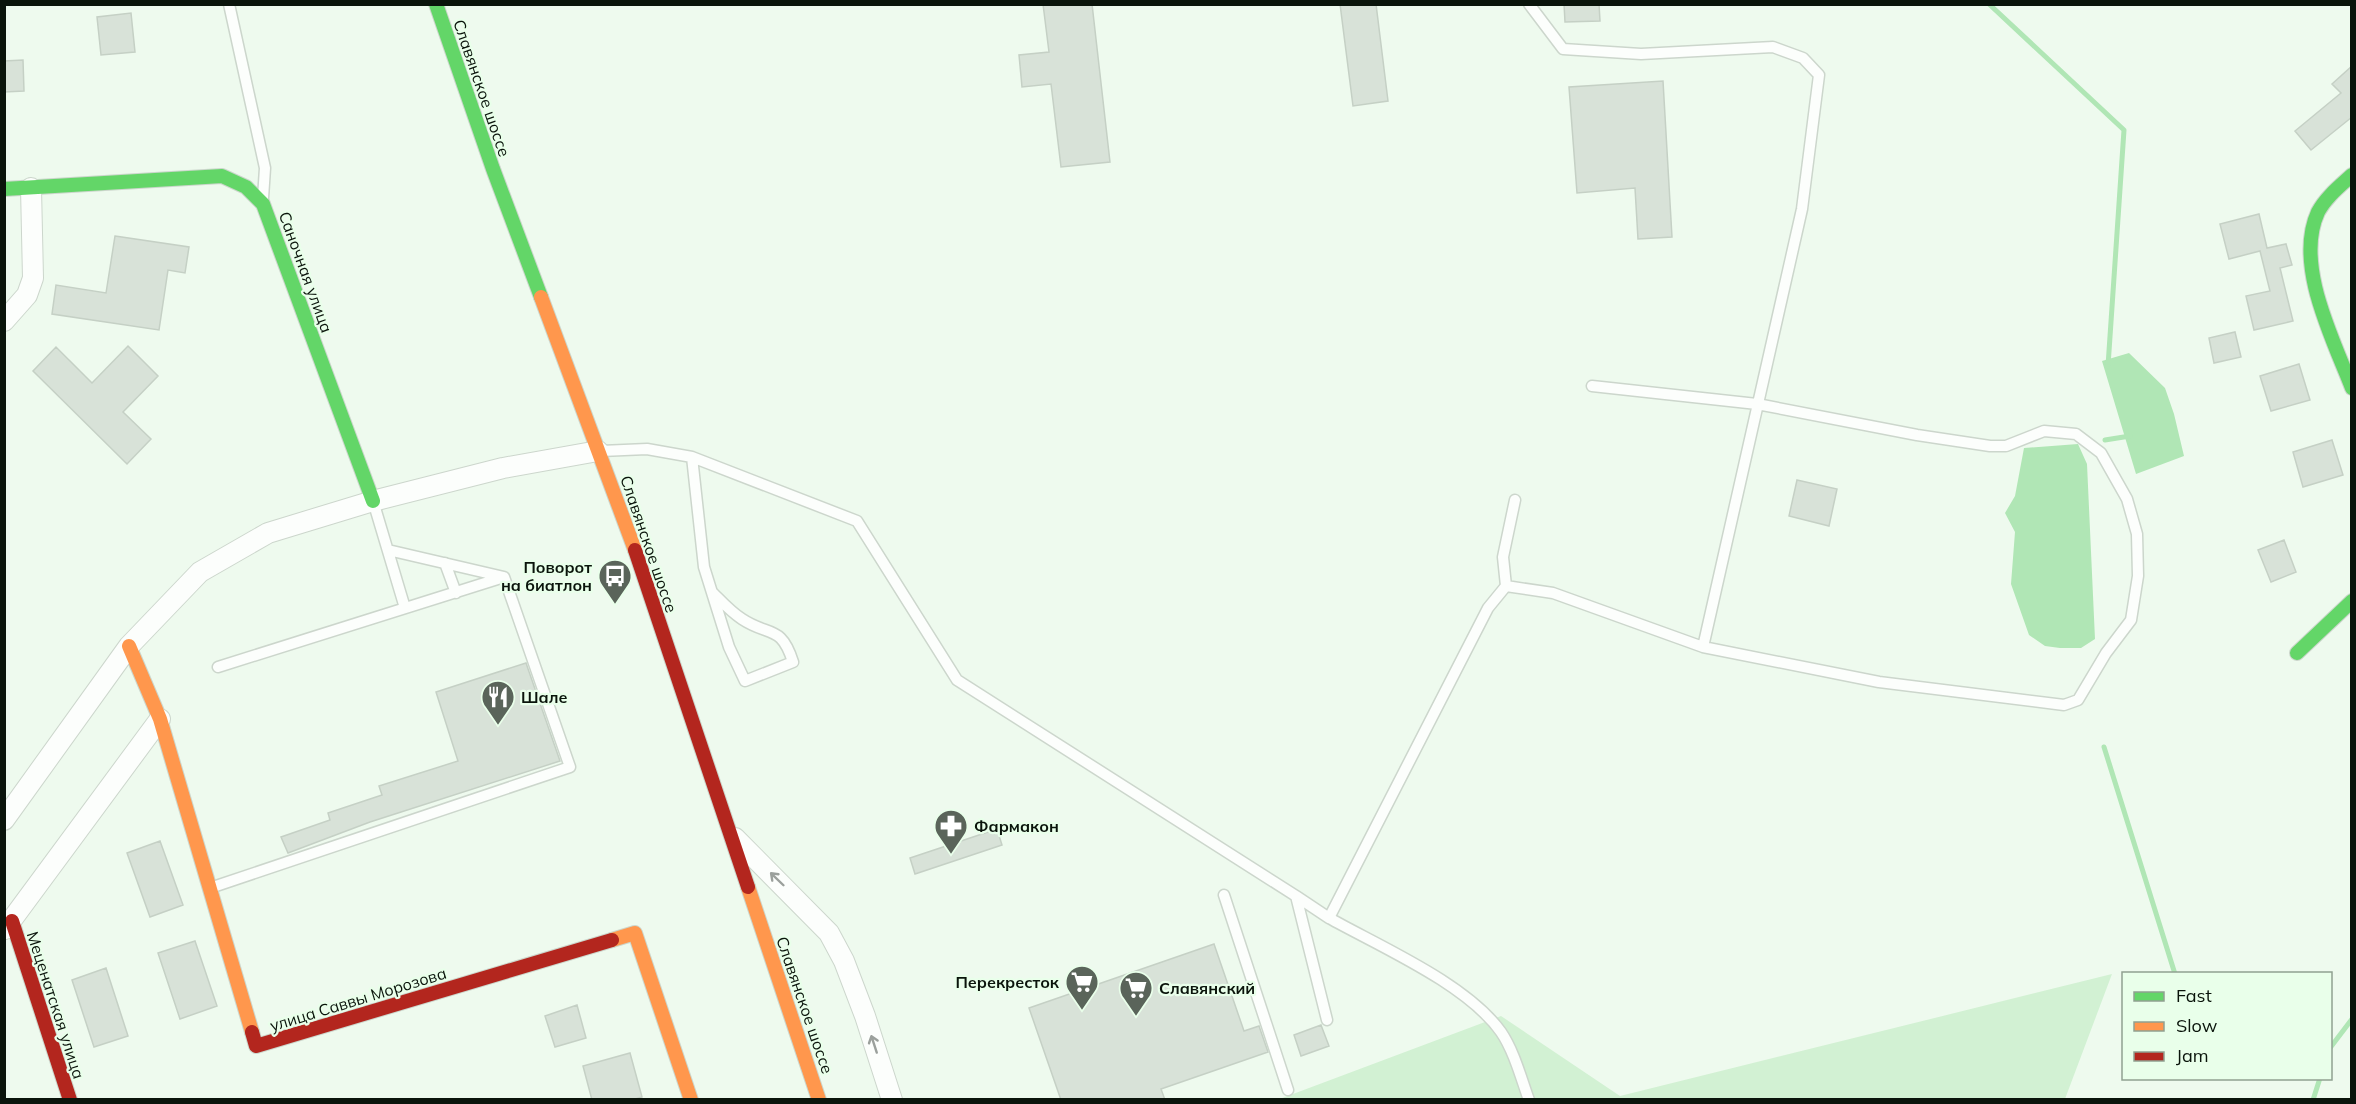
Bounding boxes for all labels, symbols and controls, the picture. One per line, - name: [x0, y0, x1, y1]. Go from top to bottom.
- street label: Славянское шоссе: [449, 17, 515, 159]
- street label: Саночная улица: [275, 209, 337, 335]
- street label: Славянское шоссе: [616, 473, 682, 615]
- place label: Поворот на биатлон: [501, 557, 592, 595]
- bus stop icon: Поворот на биатлон: [597, 558, 633, 605]
- restaurant icon: Шале: [480, 679, 516, 726]
- place label: Шале: [521, 687, 567, 707]
- pharmacy icon: Фармакон: [933, 808, 969, 855]
- place label: Фармакон: [974, 816, 1059, 836]
- one-way arrow: [769, 872, 784, 886]
- street label: Меценатская улица: [23, 929, 89, 1081]
- street label: Славянское шоссе: [772, 934, 838, 1076]
- street label: улица Саввы Морозова: [267, 963, 449, 1035]
- supermarket icon: Перекресток: [1064, 964, 1100, 1011]
- supermarket icon: Славянский: [1118, 970, 1154, 1017]
- place label: Перекресток: [955, 972, 1060, 992]
- legend: [2122, 972, 2332, 1080]
- place label: Славянский: [1159, 978, 1255, 998]
- text: Fast: [2176, 984, 2212, 1007]
- text: Slow: [2176, 1014, 2218, 1037]
- one-way arrow: [868, 1035, 879, 1054]
- text: Jam: [2176, 1044, 2209, 1067]

